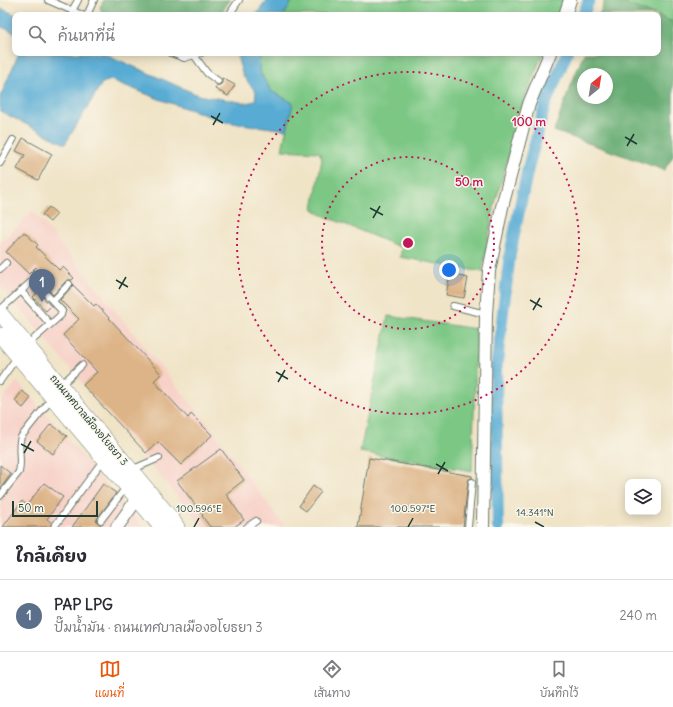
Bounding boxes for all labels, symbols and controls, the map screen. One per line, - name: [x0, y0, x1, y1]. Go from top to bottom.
- search box: [12, 12, 661, 56]
- icon: search: [26, 23, 48, 45]
- text: ค้นหาที่นี่: [58, 26, 115, 45]
- north arrow: [577, 68, 613, 104]
- text: 100 m: [512, 114, 546, 129]
- text: 50 m: [455, 174, 484, 189]
- centre of rings: [401, 236, 415, 250]
- your location: [439, 260, 459, 280]
- pin: 1: [29, 269, 55, 302]
- street label: ถนนเทศบาลเมืองอโยธยา 3: [47, 372, 131, 468]
- map controls: [625, 479, 661, 515]
- button: layers: [625, 479, 661, 515]
- scale bar: [12, 499, 98, 518]
- text: 50 m: [18, 501, 44, 515]
- text: 100.596°E: [176, 502, 222, 515]
- text: 100.597°E: [391, 502, 436, 515]
- text: 14.341°N: [516, 506, 554, 519]
- text: ใกล้เคียง: [16, 545, 87, 567]
- text: PAP LPG: [54, 595, 113, 614]
- text: 1: [26, 607, 32, 624]
- text: 240 m: [620, 607, 657, 624]
- text: ปั๊มน้ำมัน · ถนนเทศบาลเมืองอโยธยา 3: [54, 619, 263, 636]
- tab: แผนที่: [95, 658, 124, 701]
- tab: เส้นทาง: [314, 658, 350, 701]
- tab: บันทึกไว้: [540, 658, 578, 701]

